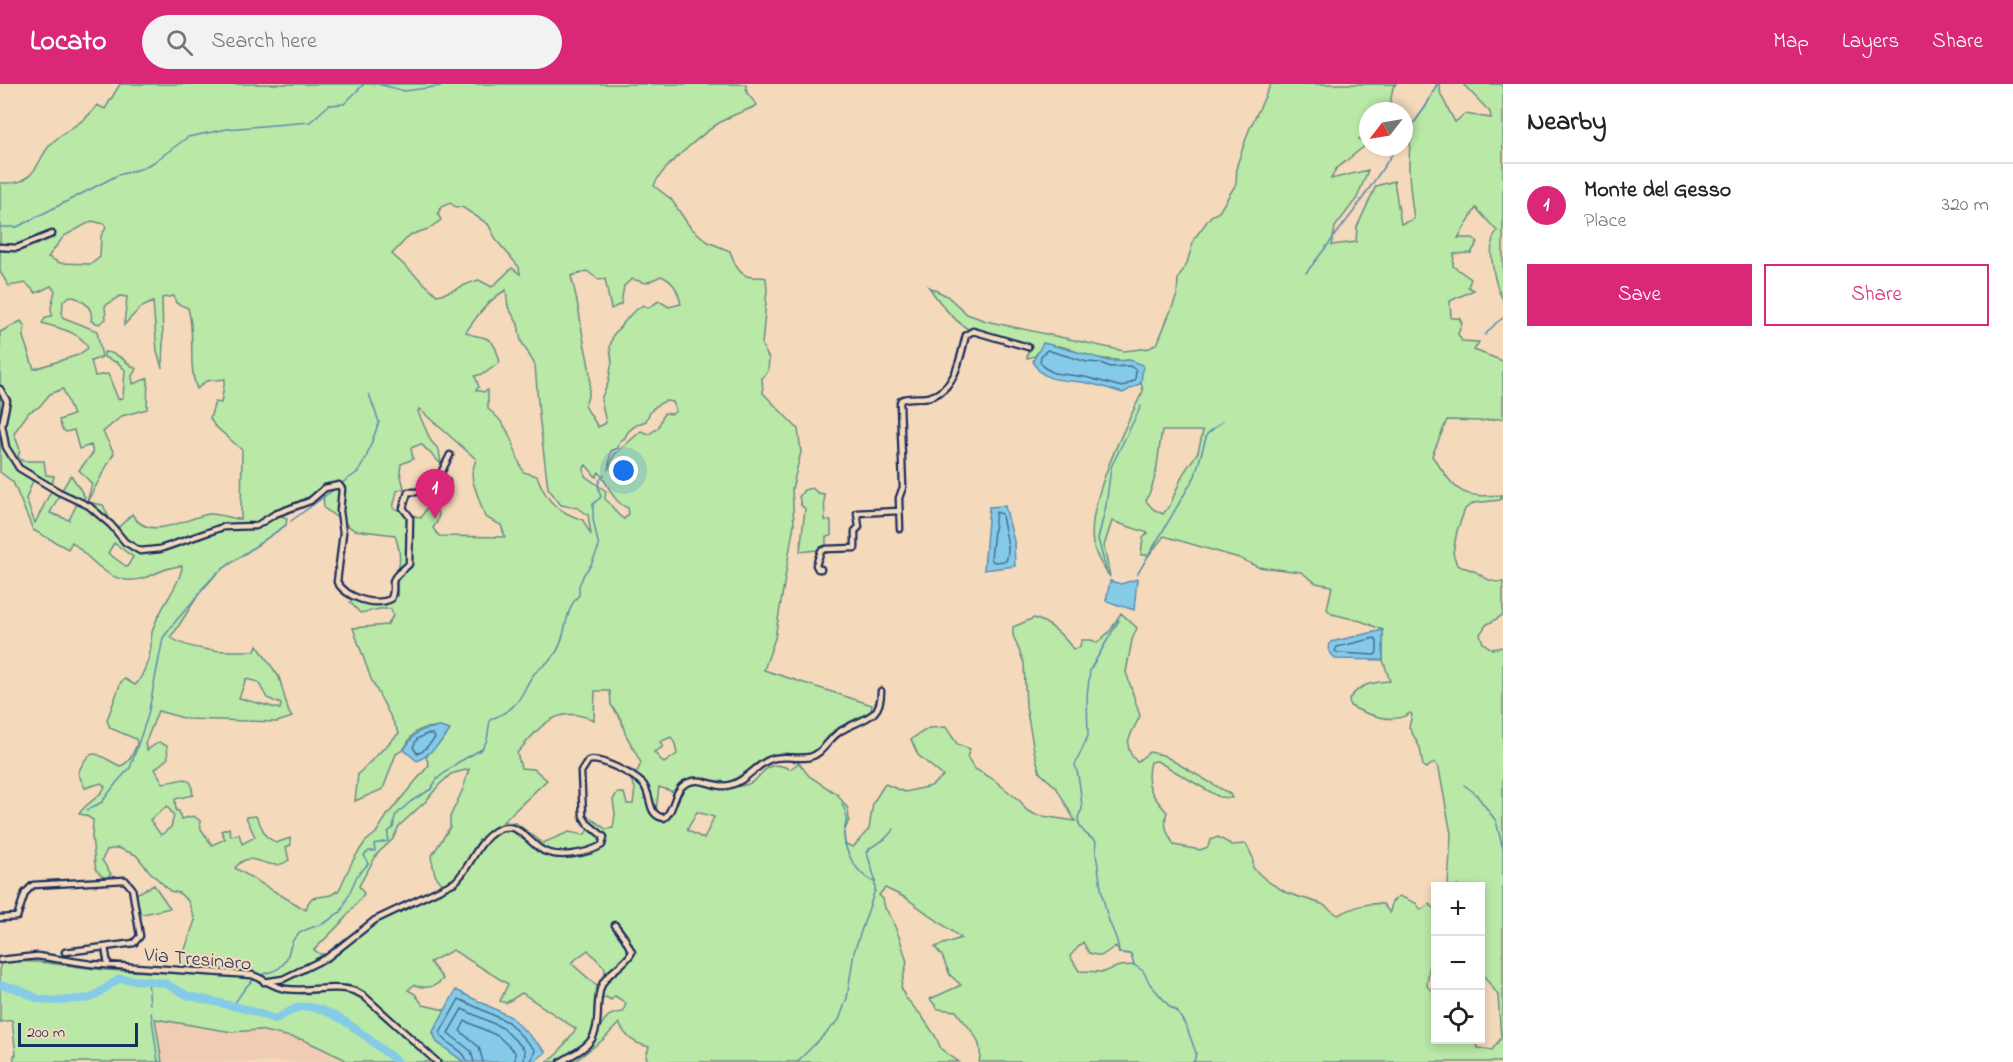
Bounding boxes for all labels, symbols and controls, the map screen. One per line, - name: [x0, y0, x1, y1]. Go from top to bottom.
- search box: [142, 15, 562, 69]
- text: Locato: [30, 22, 106, 63]
- icon: search: [163, 26, 196, 59]
- text: Search here: [211, 26, 317, 58]
- text: Map: [1773, 27, 1809, 57]
- text: Layers: [1842, 27, 1899, 57]
- text: Share: [1932, 27, 1983, 57]
- north arrow: [1359, 102, 1413, 156]
- text: Nearby: [1527, 104, 1606, 142]
- text: Monte del Gesso: [1584, 175, 1731, 207]
- text: 1: [1543, 191, 1550, 220]
- text: 320 m: [1942, 191, 1989, 220]
- text: Place: [1584, 207, 1626, 236]
- button: Save: [1527, 264, 1752, 326]
- button: Share: [1764, 264, 1989, 326]
- your location: [609, 456, 638, 485]
- pin: 1: [416, 470, 454, 519]
- map controls: [1431, 882, 1485, 1044]
- button: +: [1431, 882, 1485, 936]
- button: −: [1431, 936, 1485, 990]
- street label: Via Tresinaro: [142, 941, 253, 980]
- button: locate: [1431, 990, 1485, 1044]
- scale bar: [18, 1020, 138, 1048]
- text: 200 m: [27, 1021, 65, 1045]

